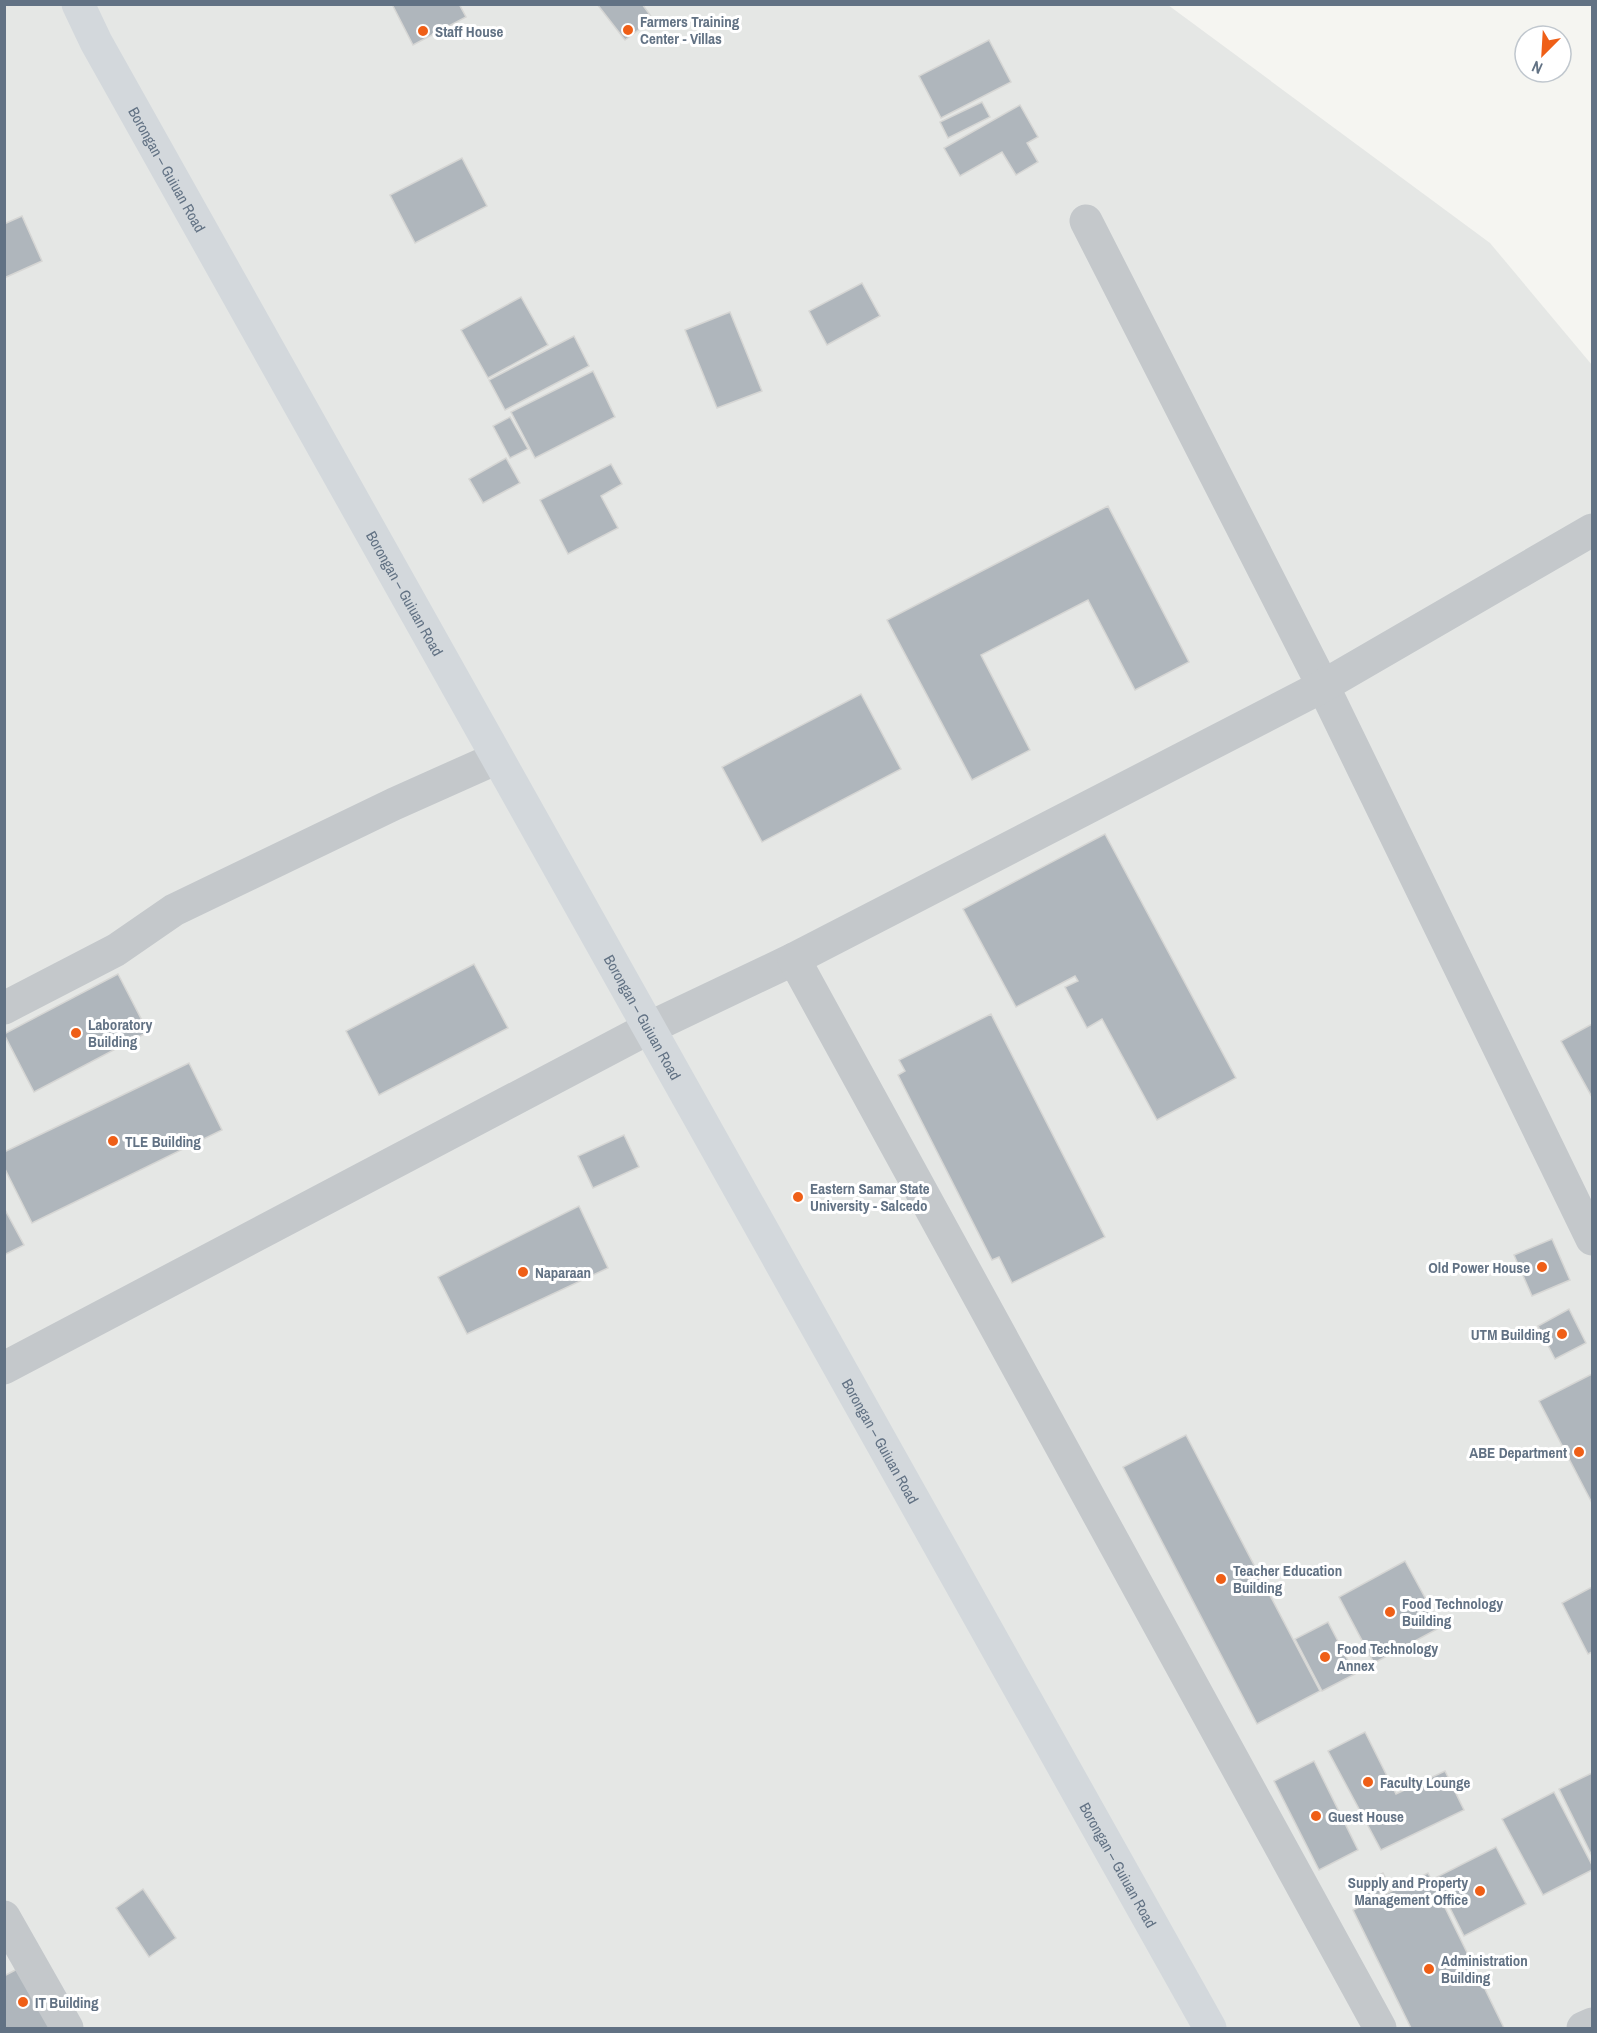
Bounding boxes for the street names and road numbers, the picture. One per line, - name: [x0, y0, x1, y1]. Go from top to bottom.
- street label: Borongan – Guiuan Road: [124, 103, 211, 236]
- street label: Borongan – Guiuan Road: [362, 527, 449, 659]
- street label: Borongan – Guiuan Road: [599, 951, 686, 1083]
- street label: Borongan – Guiuan Road: [837, 1375, 924, 1507]
- street label: Borongan – Guiuan Road: [1075, 1798, 1162, 1931]

